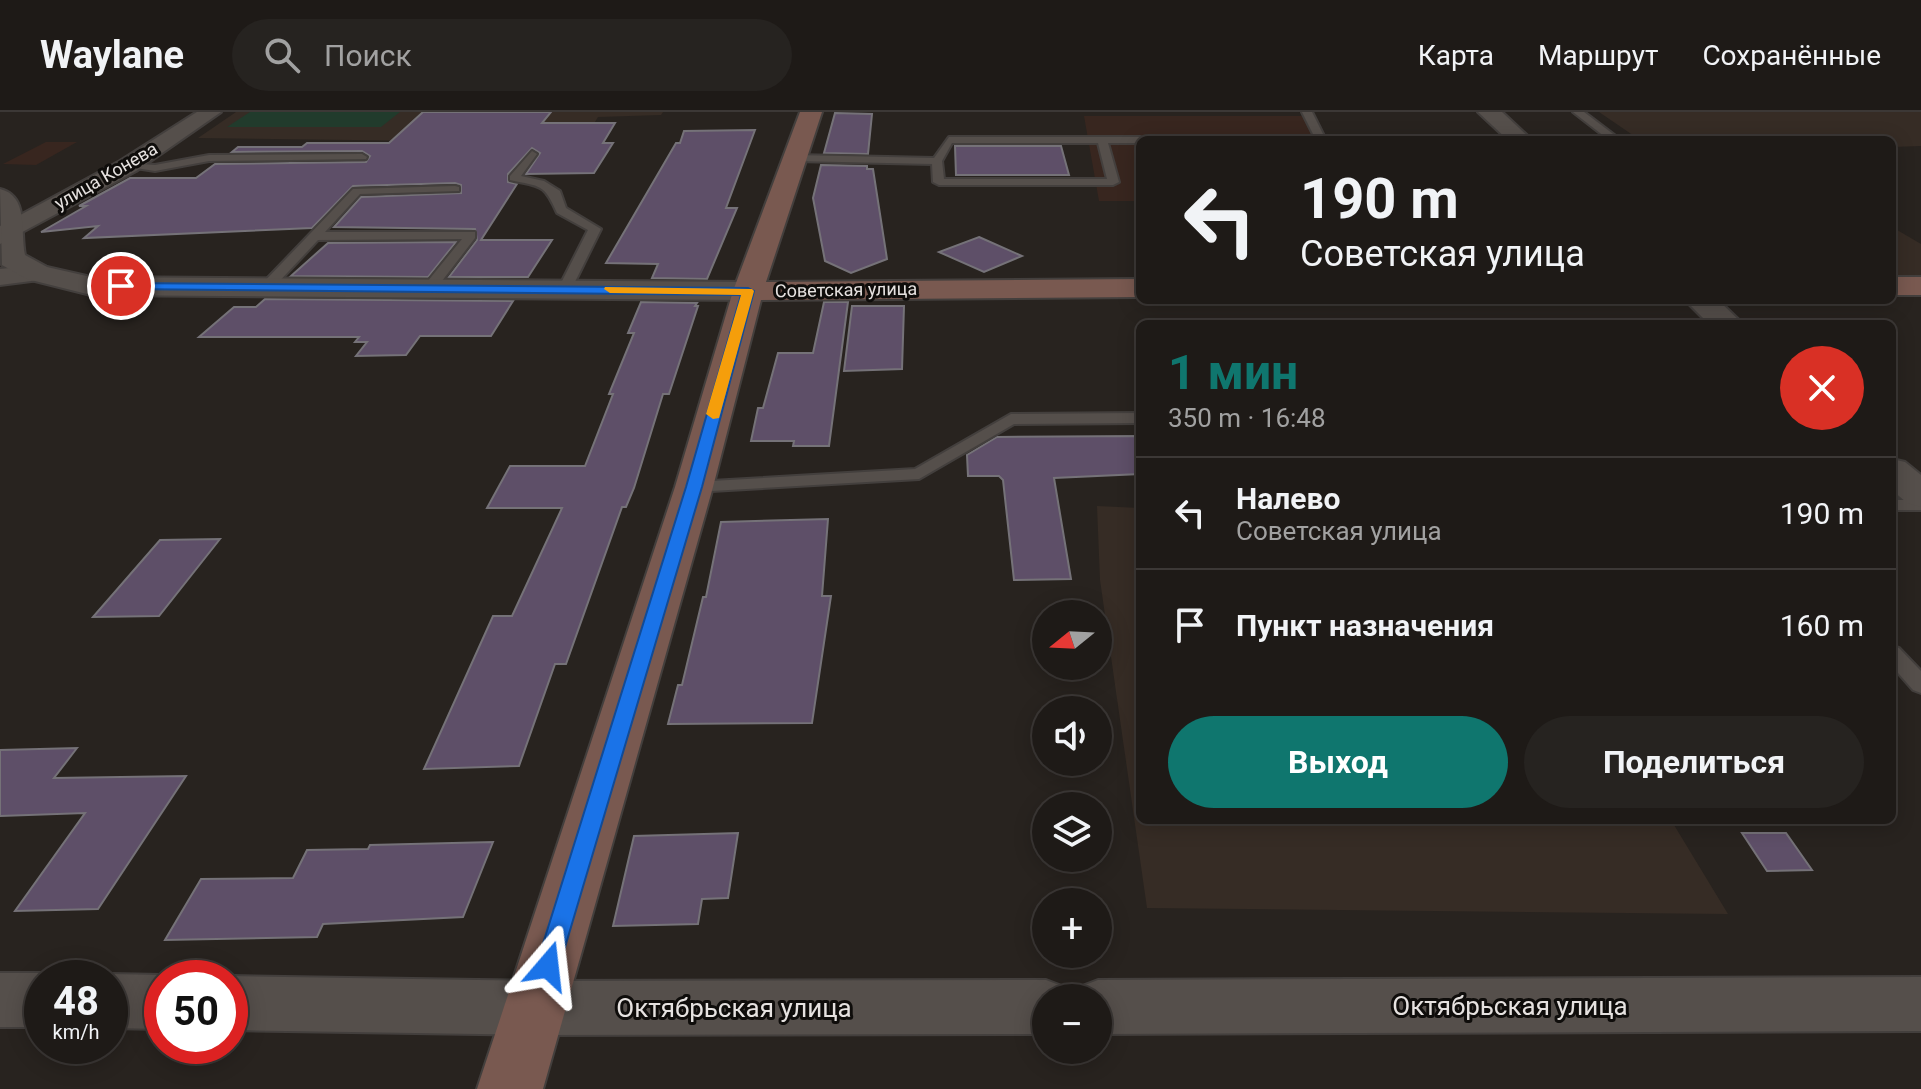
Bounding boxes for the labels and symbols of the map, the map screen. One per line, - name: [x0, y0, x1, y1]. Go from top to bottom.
- street label: улица Конева: [50, 138, 161, 214]
- pin: [87, 252, 155, 320]
- street label: Советская улица: [775, 278, 917, 301]
- north arrow: [1032, 600, 1112, 680]
- position arrow: [506, 924, 590, 1008]
- speed limit sign: 50: [144, 960, 248, 1064]
- street label: Октябрьская улица: [1392, 991, 1628, 1021]
- street label: Октябрьская улица: [616, 993, 852, 1023]

